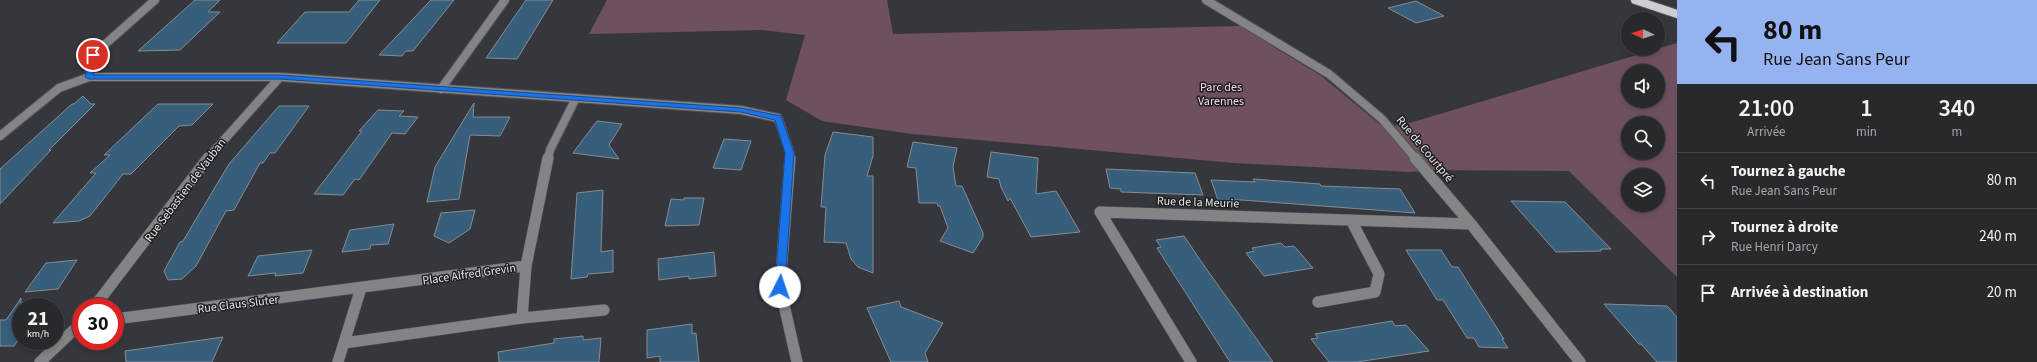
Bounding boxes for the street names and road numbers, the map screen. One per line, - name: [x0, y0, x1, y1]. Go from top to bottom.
- street label: Rue de Courtpré: [1392, 113, 1457, 186]
- street label: Rue Sebastien de Vauban: [141, 135, 230, 246]
- street label: Rue de la Meurie: [1156, 193, 1240, 212]
- street label: Place Alfred Grevin: [421, 260, 517, 289]
- street label: Rue Claus Sluter: [197, 291, 280, 318]

